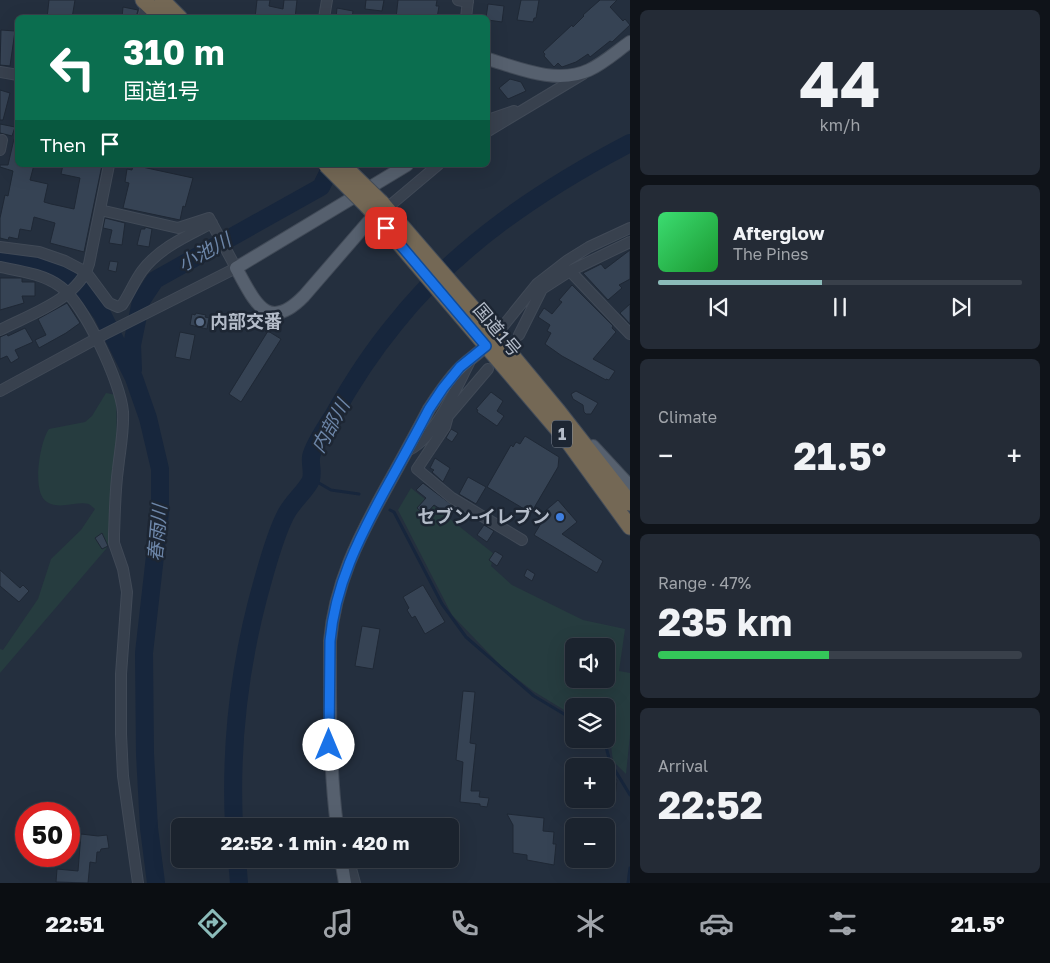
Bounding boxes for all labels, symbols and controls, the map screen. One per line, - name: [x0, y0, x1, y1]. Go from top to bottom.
- text: 310 m: [123, 31, 225, 73]
- icon: left: [40, 35, 105, 100]
- text: 44: [799, 43, 881, 121]
- text: 国道1号: [123, 77, 200, 104]
- text: km/h: [820, 115, 860, 135]
- icon: arrive: [96, 130, 124, 158]
- text: Then: [40, 133, 86, 156]
- pin: [365, 207, 407, 249]
- icon: arrive: [372, 214, 400, 242]
- text: Afterglow: [733, 221, 824, 244]
- water label: 小池川: [173, 227, 236, 275]
- text: The Pines: [733, 244, 808, 264]
- icon: previous: [705, 293, 733, 321]
- icon: pause: [826, 293, 854, 321]
- icon: next: [947, 293, 975, 321]
- street label: 国道1号: [469, 298, 526, 360]
- place label: 内部交番: [210, 310, 282, 332]
- marker: 内部交番: [194, 316, 206, 328]
- water label: 内部川: [306, 394, 354, 456]
- text: Climate: [658, 407, 717, 427]
- road number: 1: [552, 420, 572, 448]
- text: 21.5°: [794, 433, 886, 478]
- text: −: [658, 439, 673, 472]
- text: +: [1007, 439, 1022, 472]
- water label: 春雨川: [143, 502, 171, 562]
- place label: セブン-イレブン: [417, 505, 550, 527]
- marker: セブン-イレブン: [554, 511, 566, 523]
- text: Range · 47%: [658, 573, 751, 593]
- text: 235 km: [658, 599, 792, 644]
- map controls: [565, 638, 615, 868]
- button: sound: [565, 638, 615, 688]
- button: layers: [565, 698, 615, 748]
- position arrow: [302, 718, 354, 770]
- text: Arrival: [658, 756, 708, 776]
- button: +: [565, 758, 615, 808]
- text: 22:52: [658, 782, 763, 827]
- speed limit sign: 50: [15, 802, 80, 867]
- button: −: [565, 818, 615, 868]
- text: 22:52 · 1 min · 420 m: [221, 831, 409, 854]
- icon: directions: [195, 906, 230, 941]
- icon: music: [321, 906, 356, 941]
- icon: phone: [447, 906, 482, 941]
- icon: climate: [573, 906, 608, 941]
- icon: car: [699, 906, 734, 941]
- icon: filters: [825, 906, 860, 941]
- text: 22:51: [45, 910, 104, 937]
- text: 21.5°: [951, 910, 1004, 937]

